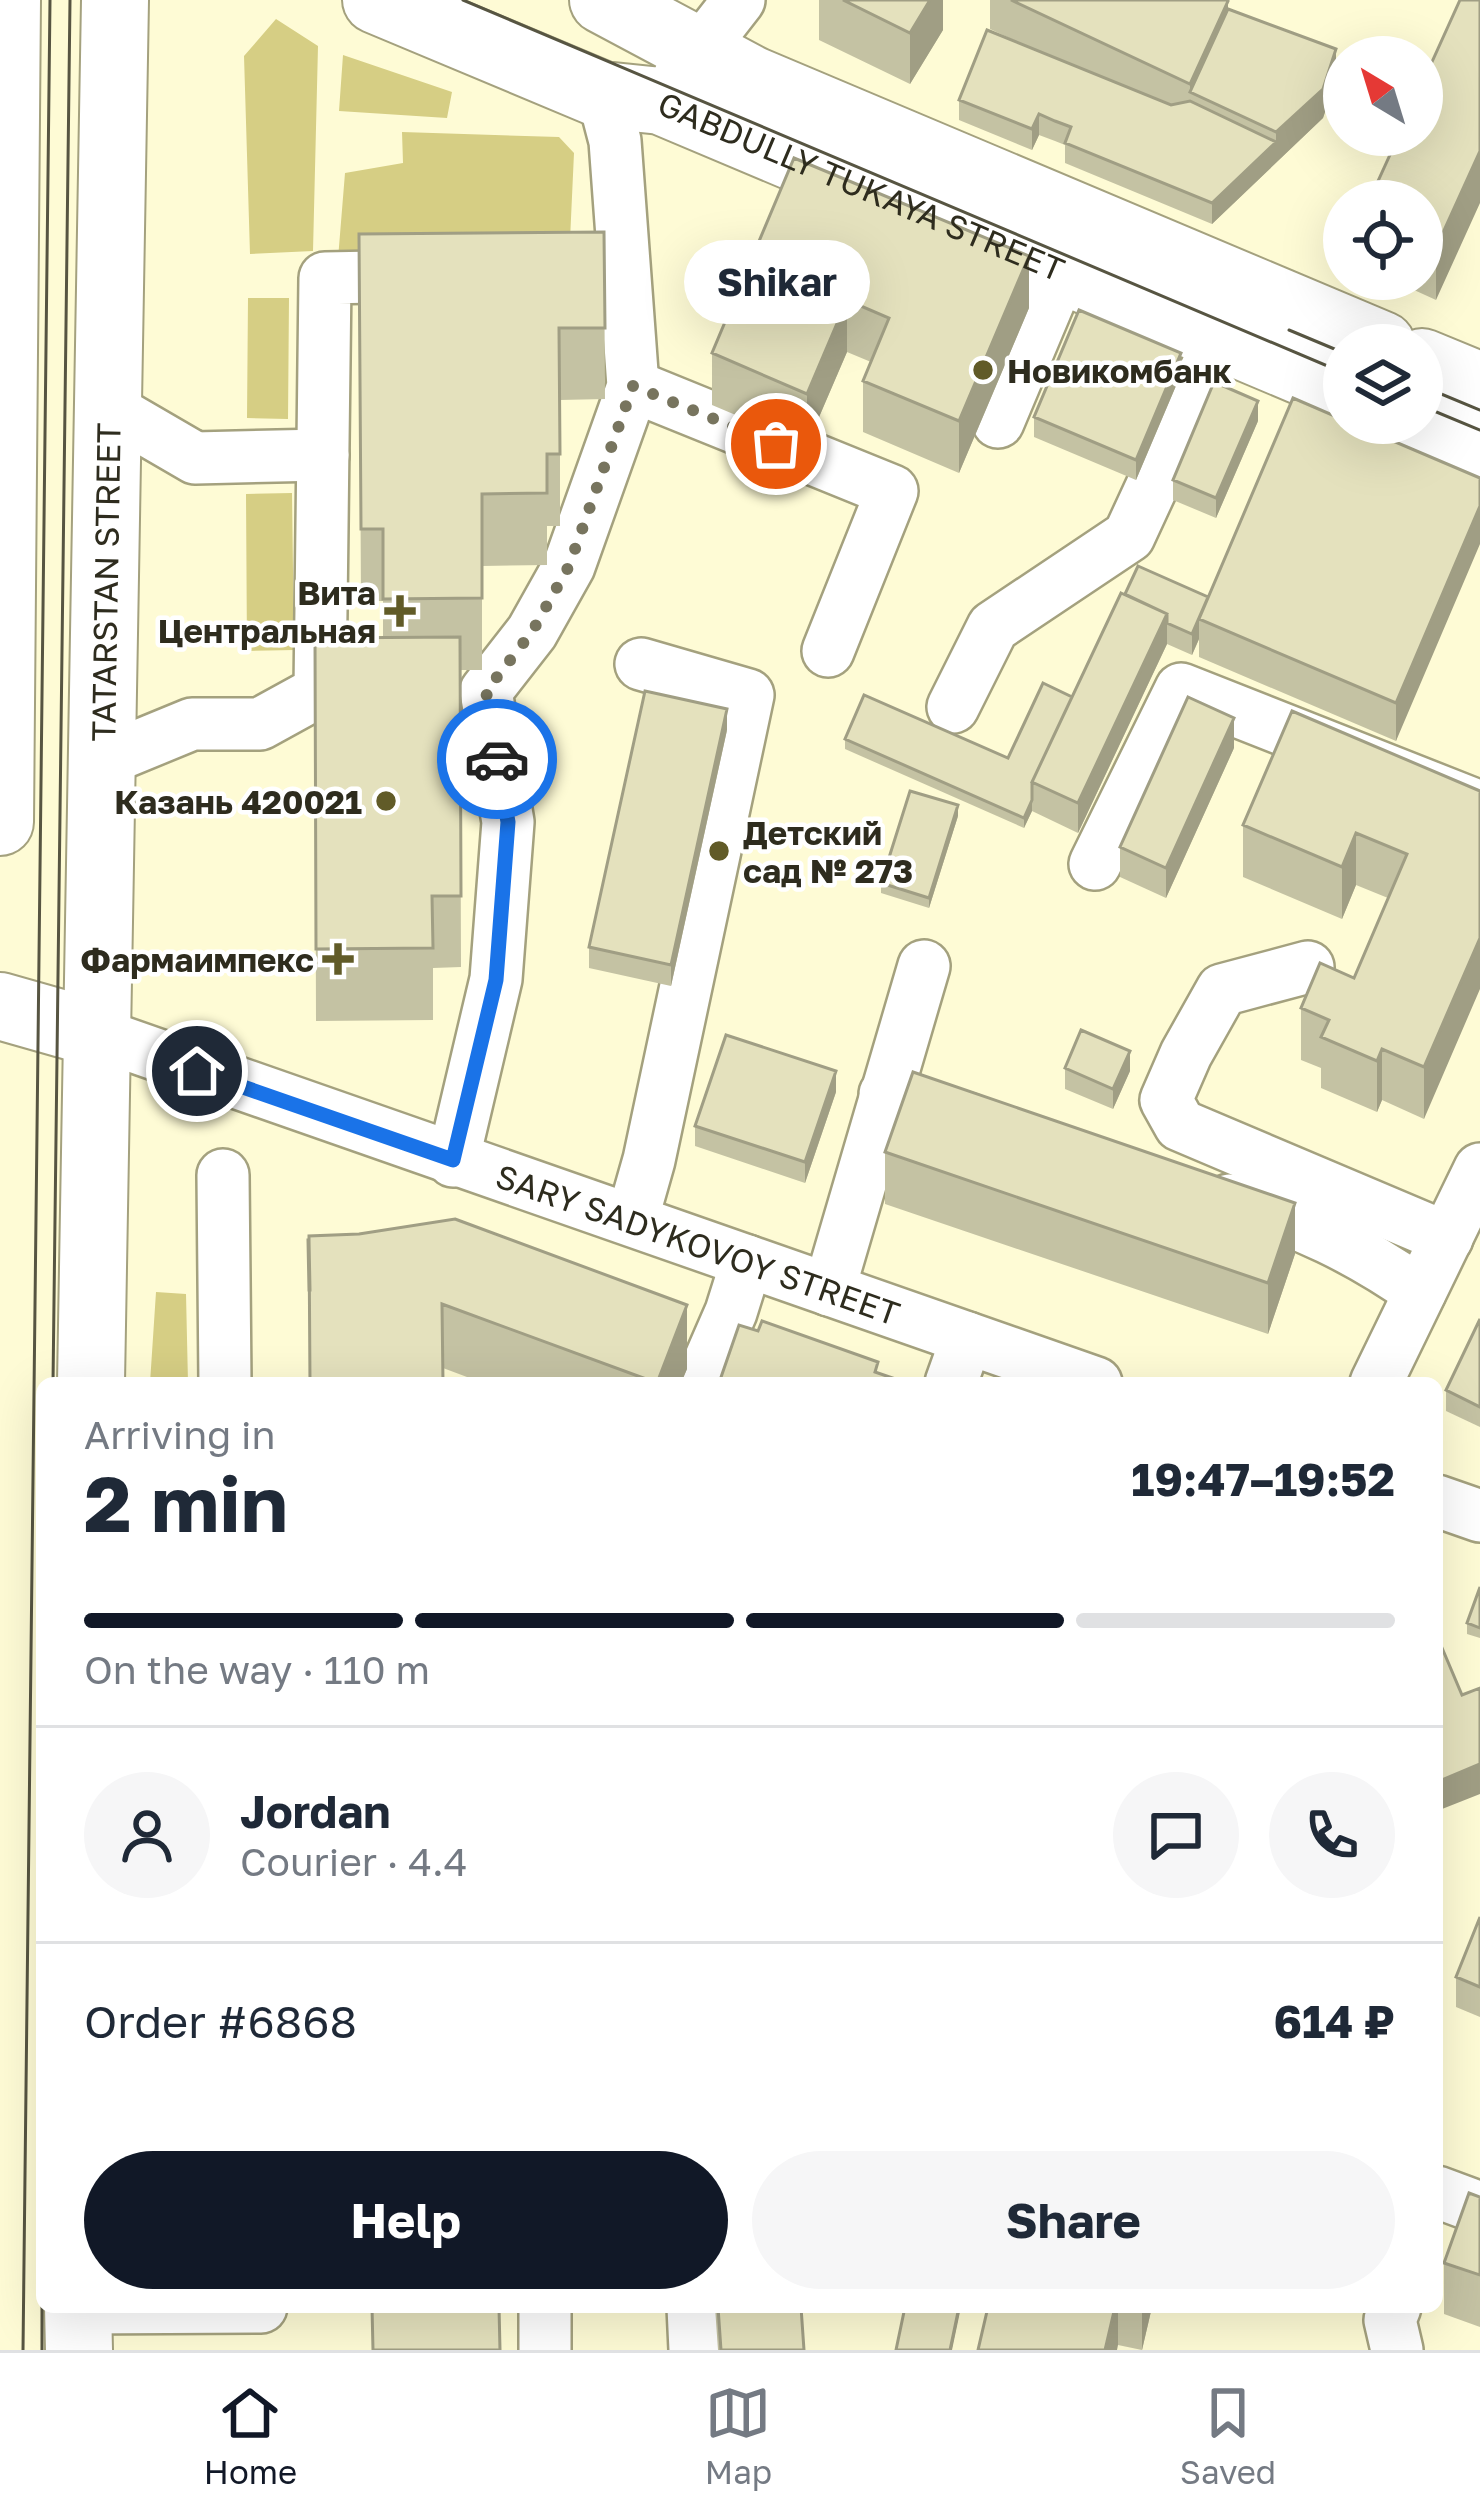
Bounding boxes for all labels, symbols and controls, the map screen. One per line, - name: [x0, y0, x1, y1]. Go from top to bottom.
- north arrow: [1323, 36, 1443, 156]
- map controls: [1323, 36, 1443, 444]
- street label: GABDULLY TUKAYA STREET: [653, 83, 1070, 288]
- button: locate: [1323, 180, 1443, 300]
- callout: Shikar: [683, 240, 869, 324]
- text: Shikar: [717, 258, 837, 305]
- button: layers: [1323, 324, 1443, 444]
- place label: Новикомбанк: [1007, 351, 1232, 390]
- marker: Новикомбанк: [970, 357, 996, 383]
- pin: [725, 393, 827, 495]
- icon: bag: [743, 411, 809, 477]
- street label: TATARSTAN STREET: [83, 423, 127, 742]
- place label: Вита Центральная: [158, 573, 376, 650]
- marker: Вита Центральная: [387, 598, 413, 624]
- courier: [437, 699, 557, 819]
- icon: car: [464, 726, 530, 792]
- place label: Казань 420021: [114, 782, 362, 821]
- marker: Казань 420021: [373, 788, 399, 814]
- place label: Детский сад № 273: [743, 813, 913, 890]
- marker: Детский сад № 273: [706, 838, 732, 864]
- place label: Фармаимпекс: [80, 940, 314, 979]
- marker: Фармаимпекс: [325, 946, 351, 972]
- pin: [146, 1020, 248, 1122]
- icon: home: [164, 1038, 230, 1104]
- street label: SARY SADYKOVOY STREET: [491, 1155, 905, 1332]
- text: Arriving in: [84, 1411, 275, 1458]
- text: 19:47–19:52: [1131, 1452, 1395, 1506]
- text: 2 min: [84, 1456, 288, 1549]
- text: On the way · 110 m: [84, 1646, 430, 1693]
- button: person: [84, 1772, 210, 1898]
- button: chat: [1113, 1772, 1239, 1898]
- button: phone: [1269, 1772, 1395, 1898]
- text: Jordan: [240, 1784, 391, 1838]
- text: Courier · 4.4: [240, 1838, 468, 1885]
- text: Order #6868: [84, 1994, 357, 2048]
- text: 614 ₽: [1273, 1994, 1395, 2048]
- button: Help: [84, 2151, 728, 2289]
- button: Share: [752, 2151, 1395, 2289]
- tab: Home: [204, 2380, 297, 2491]
- tab: Map: [705, 2380, 772, 2491]
- tab: Saved: [1180, 2380, 1276, 2491]

